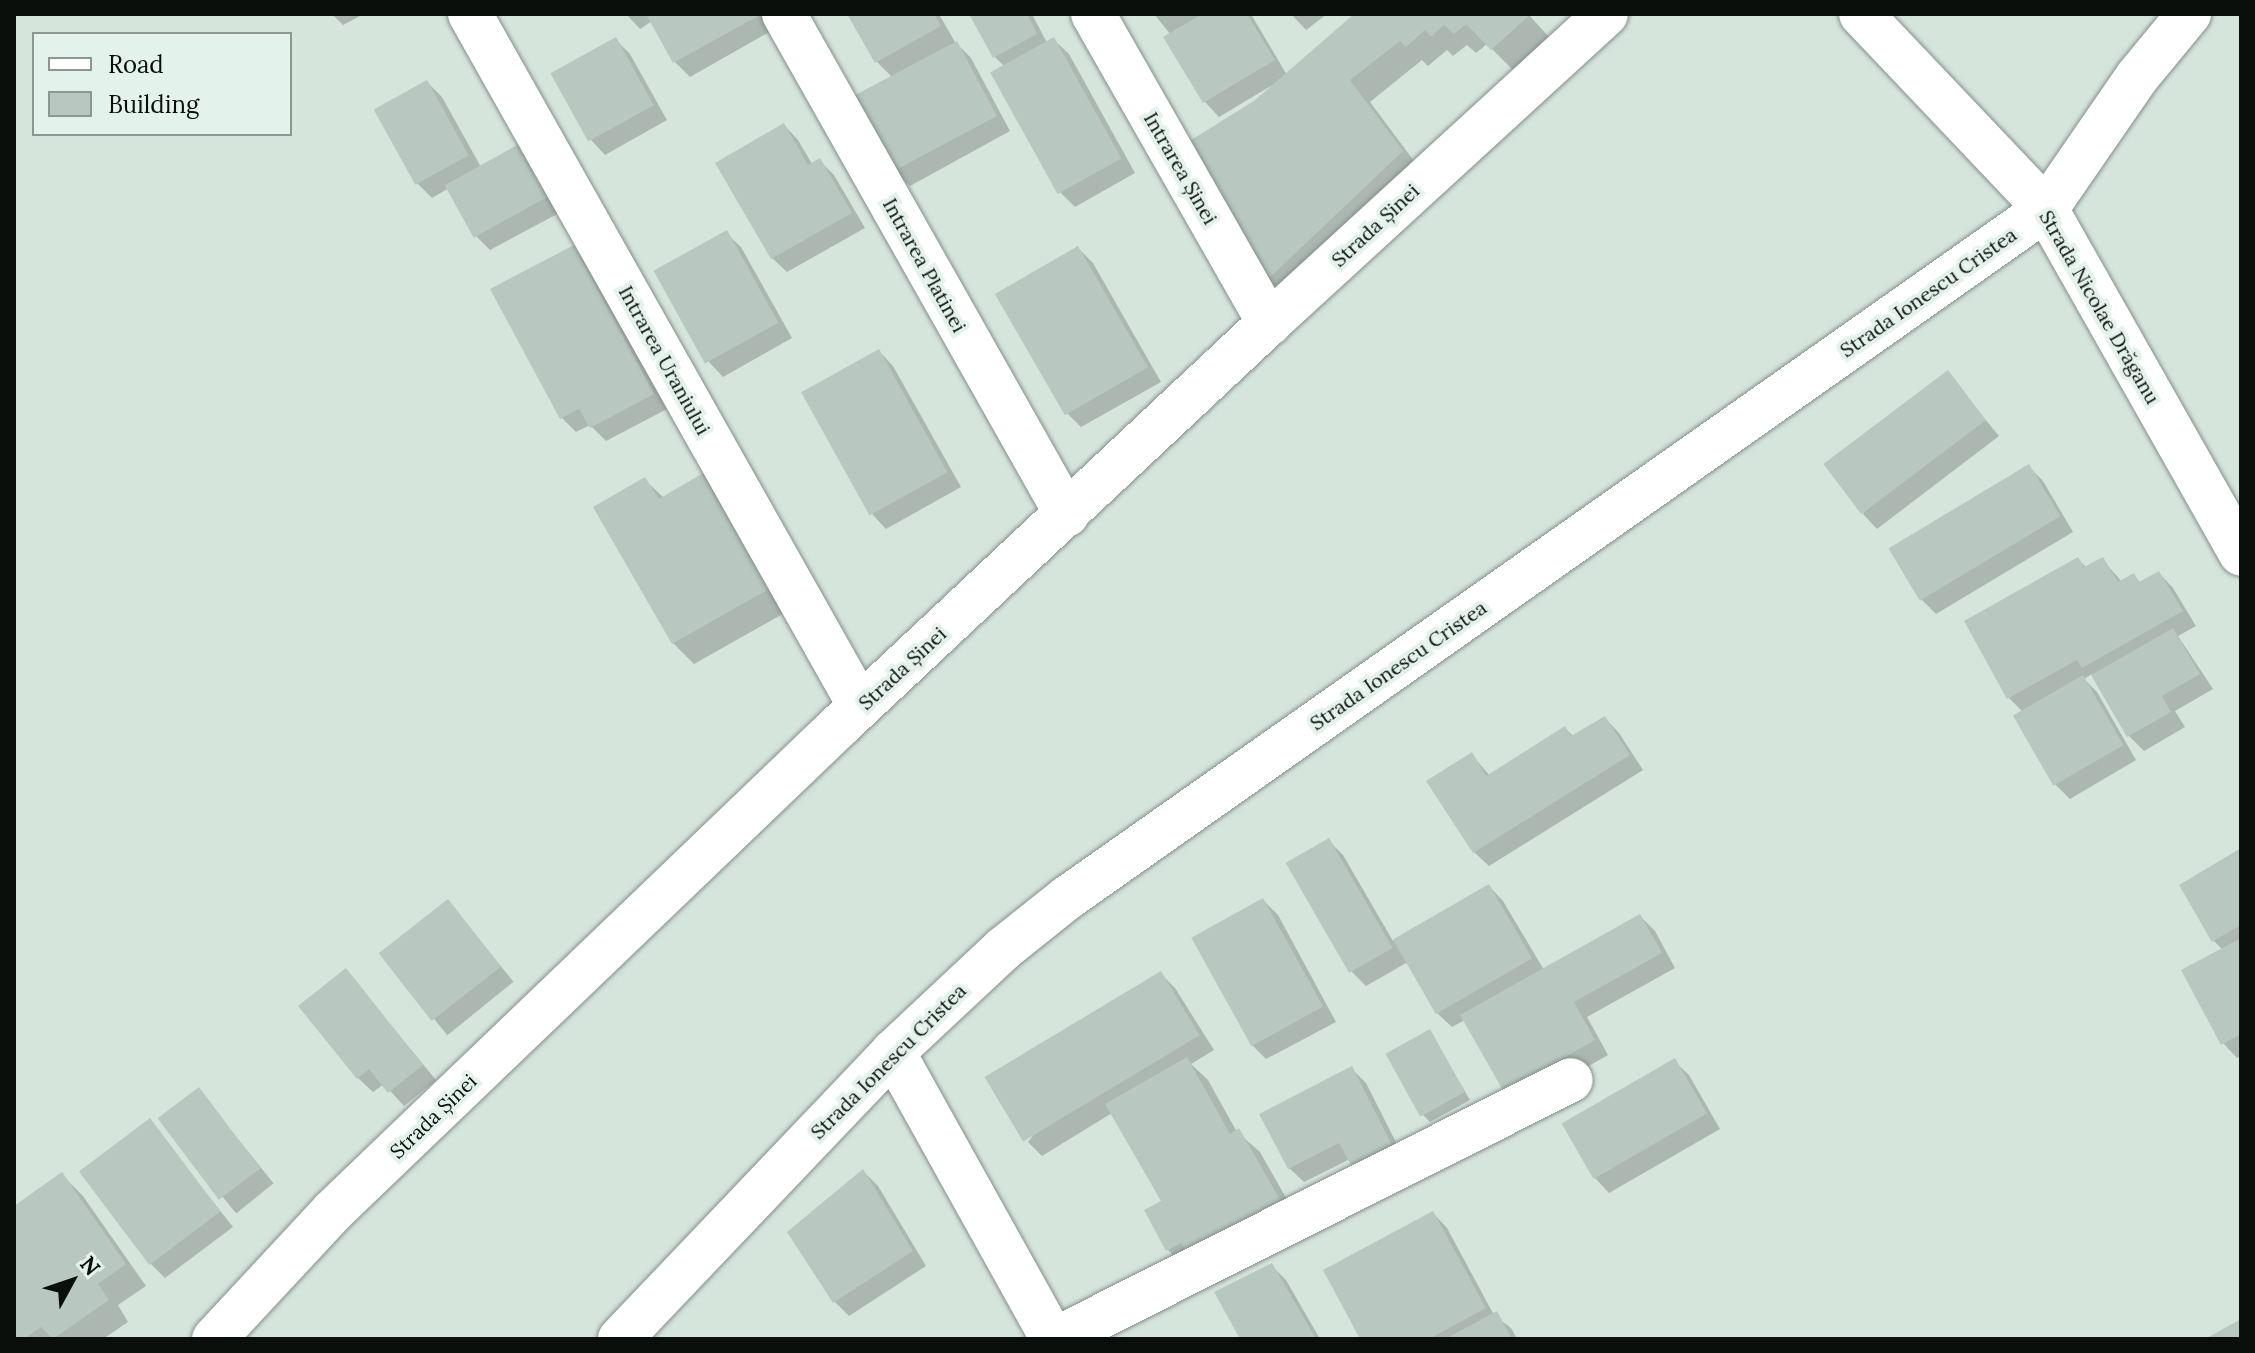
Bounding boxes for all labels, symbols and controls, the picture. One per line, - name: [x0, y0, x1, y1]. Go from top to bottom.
- legend: [32, 32, 292, 136]
- text: Road: [108, 49, 164, 80]
- text: Building: [108, 89, 199, 120]
- street label: Intrarea Șinei: [1139, 108, 1223, 228]
- street label: Strada Șinei: [1326, 178, 1424, 272]
- street label: Intrarea Platinei: [878, 194, 972, 336]
- street label: Strada Nicolae Drăganu: [2035, 206, 2165, 408]
- street label: Strada Ionescu Cristea: [1835, 222, 2021, 362]
- street label: Intrarea Uraniului: [614, 281, 716, 439]
- street label: Strada Ionescu Cristea: [1305, 595, 1491, 735]
- street label: Strada Șinei: [853, 621, 951, 715]
- street label: Strada Ionescu Cristea: [805, 978, 971, 1144]
- street label: Strada Șinei: [385, 1069, 481, 1163]
- north arrow: [32, 1241, 112, 1321]
- text: N: [74, 1250, 107, 1281]

